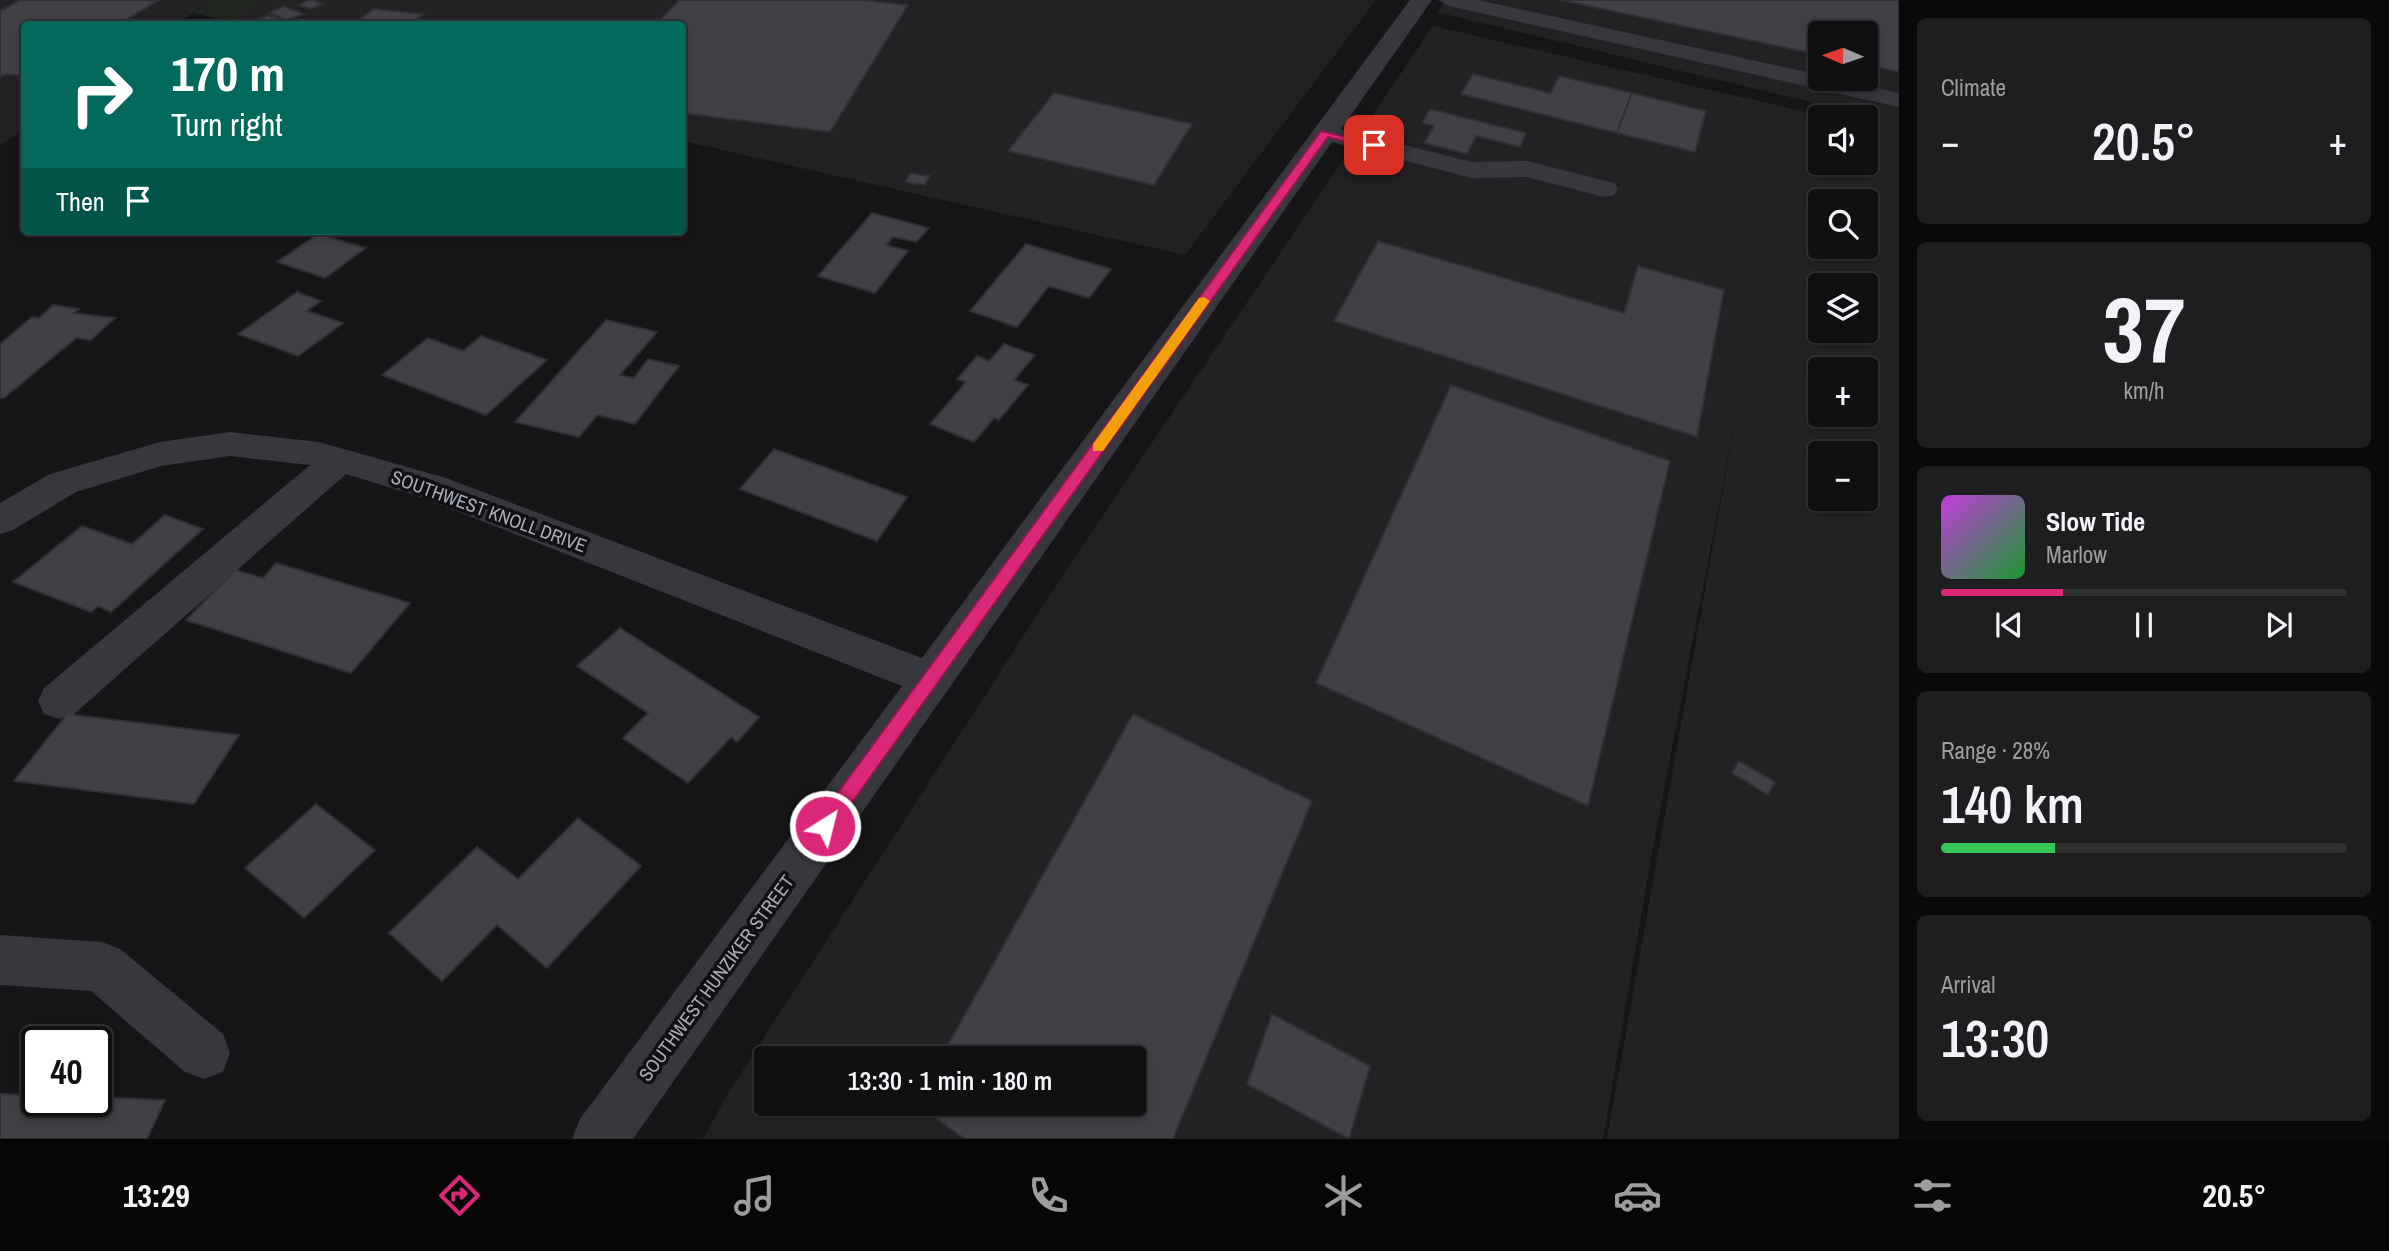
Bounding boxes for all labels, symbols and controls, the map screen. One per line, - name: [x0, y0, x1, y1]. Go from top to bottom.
- north arrow: [1808, 21, 1878, 91]
- map controls: [1808, 21, 1878, 511]
- text: 170 m: [171, 40, 285, 106]
- icon: right: [56, 49, 147, 140]
- text: Climate: [1941, 72, 2006, 103]
- text: Turn right: [171, 103, 283, 146]
- button: sound: [1808, 105, 1878, 175]
- text: 20.5°: [2092, 106, 2196, 176]
- pin: [1344, 115, 1404, 175]
- text: −: [1941, 116, 1959, 167]
- text: +: [2329, 116, 2347, 167]
- icon: arrive: [1355, 126, 1393, 164]
- icon: arrive: [119, 182, 157, 220]
- text: Then: [56, 184, 105, 219]
- button: search: [1808, 189, 1878, 259]
- text: 37: [2103, 268, 2186, 390]
- button: layers: [1808, 273, 1878, 343]
- button: +: [1808, 357, 1878, 427]
- text: km/h: [2124, 375, 2164, 406]
- button: −: [1808, 441, 1878, 511]
- street label: SOUTHWEST KNOLL DRIVE: [388, 464, 590, 558]
- text: Slow Tide: [2046, 504, 2145, 539]
- text: Marlow: [2046, 539, 2107, 570]
- icon: previous: [1990, 606, 2028, 644]
- icon: pause: [2125, 606, 2163, 644]
- icon: next: [2260, 606, 2298, 644]
- text: Range · 28%: [1941, 735, 2050, 766]
- text: 140 km: [1941, 769, 2084, 839]
- position arrow: [788, 789, 862, 863]
- street label: SOUTHWEST HUNZIKER STREET: [632, 869, 800, 1086]
- text: Arrival: [1941, 969, 1996, 1000]
- text: 13:30: [1941, 1003, 2049, 1073]
- speed limit sign: 40: [21, 1026, 112, 1117]
- text: 13:30 · 1 min · 180 m: [848, 1063, 1052, 1098]
- icon: directions: [435, 1171, 484, 1220]
- icon: music: [730, 1171, 779, 1220]
- icon: phone: [1024, 1171, 1073, 1220]
- icon: climate: [1319, 1171, 1368, 1220]
- icon: car: [1613, 1171, 1662, 1220]
- icon: filters: [1908, 1171, 1957, 1220]
- text: 13:29: [123, 1174, 190, 1217]
- text: 20.5°: [2202, 1174, 2266, 1217]

